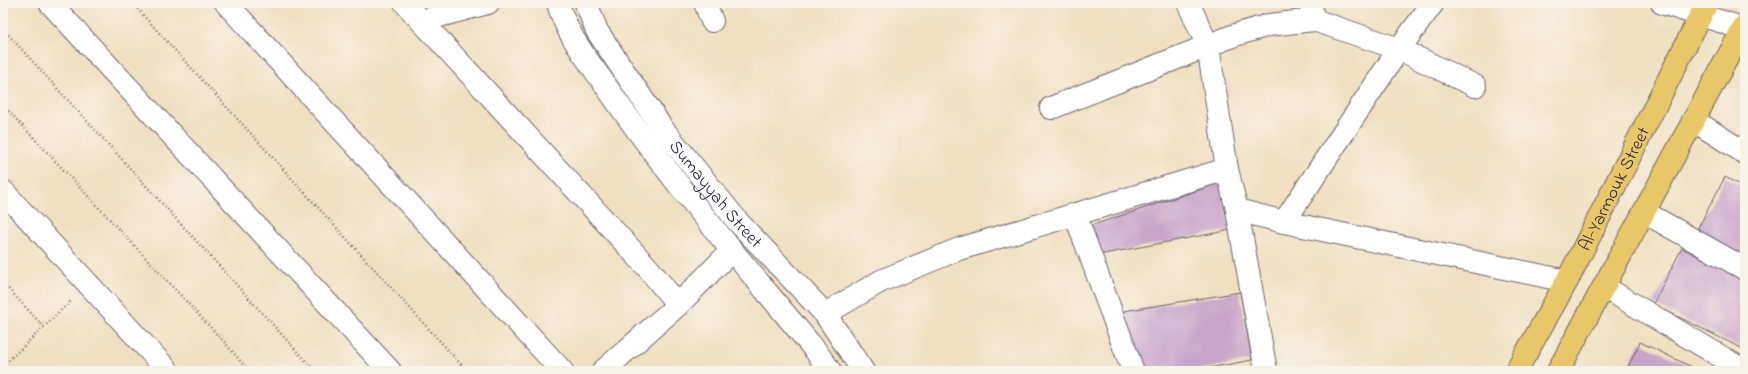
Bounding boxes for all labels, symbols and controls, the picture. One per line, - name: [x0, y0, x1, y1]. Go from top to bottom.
- street label: Al-Yarmouk Street: [1573, 123, 1658, 256]
- street label: Sumayyah Street: [662, 135, 767, 255]

